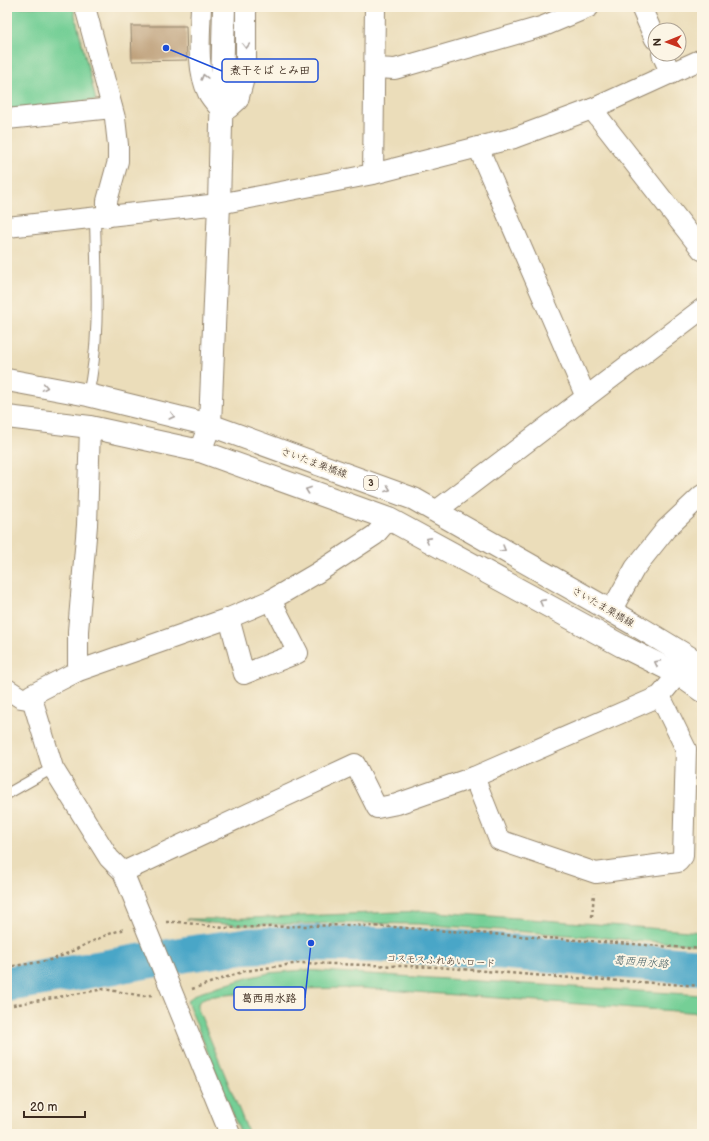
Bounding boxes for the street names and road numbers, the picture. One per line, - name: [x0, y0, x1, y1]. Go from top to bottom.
- street label: さいたま栗橋線: [279, 445, 349, 481]
- road number: 3: [364, 476, 378, 490]
- street label: さいたま栗橋線: [570, 584, 636, 630]
- street label: コスモスふれあいロード: [386, 952, 496, 970]

